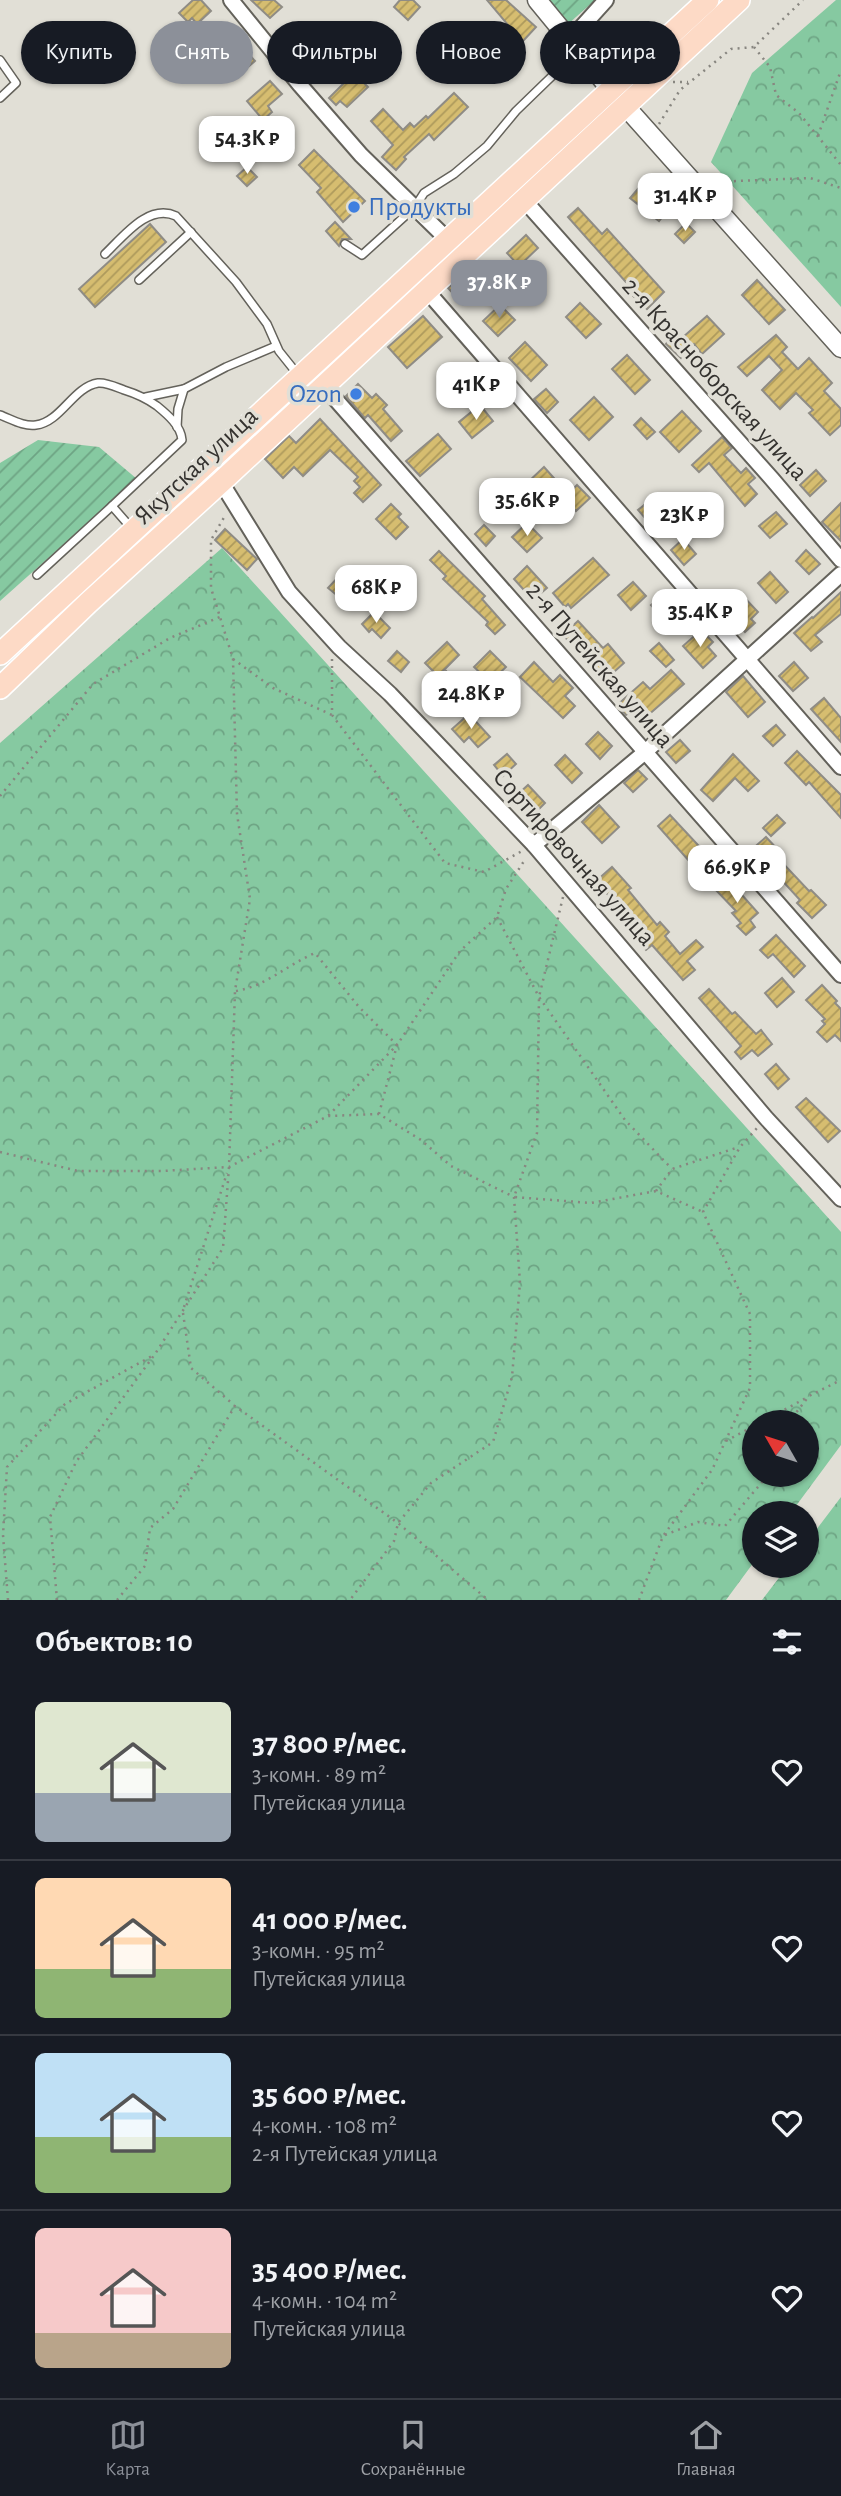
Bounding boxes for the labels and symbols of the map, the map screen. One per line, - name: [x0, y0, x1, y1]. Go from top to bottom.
- pin: 54.3K ₽: [182, 116, 312, 176]
- pin: 31.4K ₽: [620, 174, 750, 233]
- place label: Продукты: [368, 194, 472, 220]
- marker: Продукты: [346, 199, 362, 215]
- pin: 37.8K ₽: [434, 260, 564, 320]
- street label: 2-я Красноборская улица: [617, 273, 813, 485]
- pin: 41K ₽: [427, 362, 525, 422]
- place label: Ozon: [289, 381, 342, 407]
- marker: Ozon: [348, 386, 364, 402]
- street label: Якутская улица: [129, 402, 263, 530]
- pin: 35.6K ₽: [462, 478, 592, 538]
- pin: 23K ₽: [635, 492, 733, 552]
- pin: 68K ₽: [327, 566, 425, 625]
- street label: 2-я Путейская улица: [521, 577, 679, 753]
- pin: 35.4K ₽: [635, 590, 765, 649]
- pin: 24.8K ₽: [406, 672, 536, 731]
- street label: Сортировочная улица: [488, 763, 660, 951]
- pin: 66.9K ₽: [672, 846, 802, 905]
- north arrow: [742, 1410, 819, 1488]

